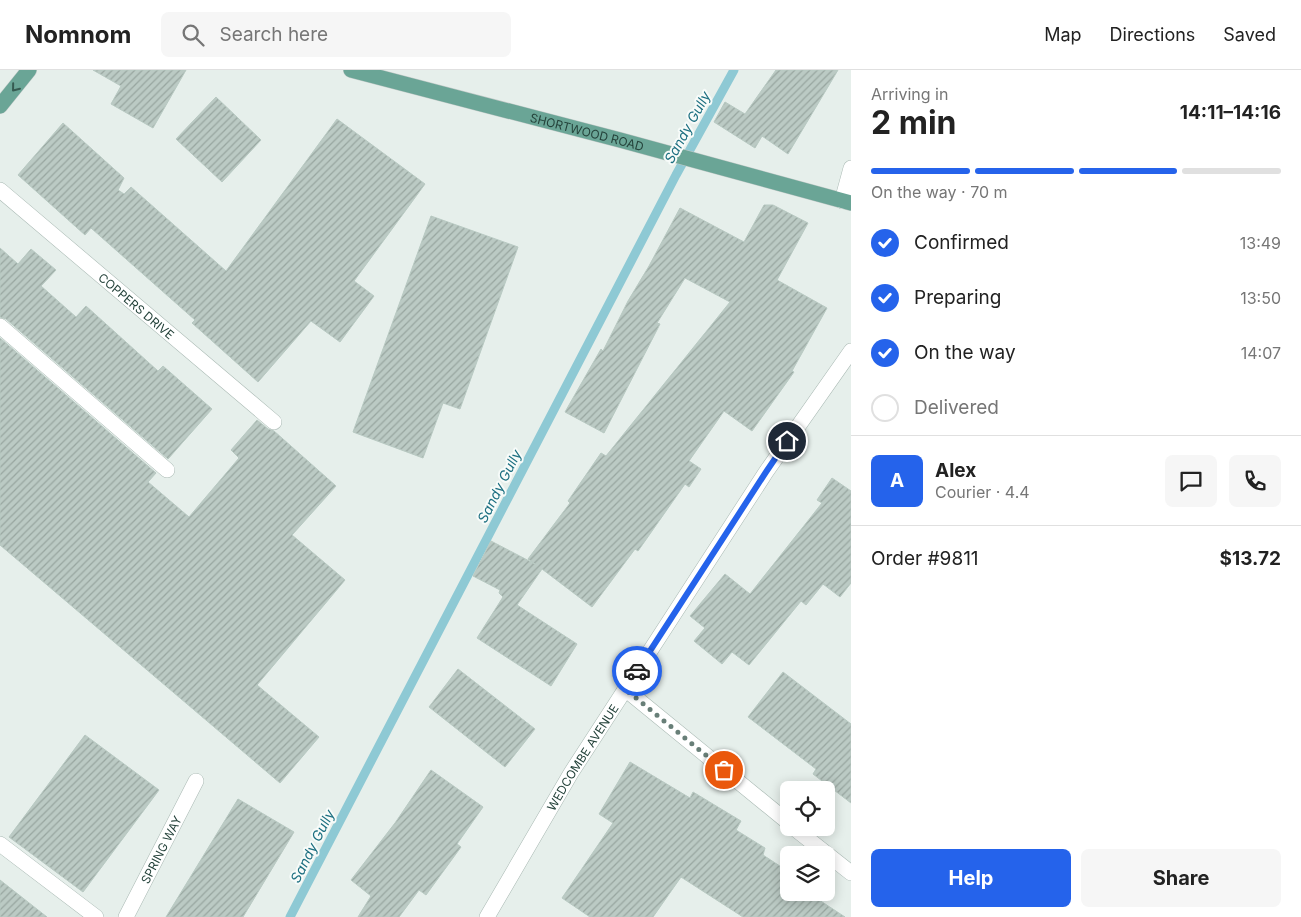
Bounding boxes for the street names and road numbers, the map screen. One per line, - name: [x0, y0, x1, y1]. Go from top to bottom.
- street label: SHORTWOOD ROAD: [529, 109, 646, 154]
- street label: COPPERS DRIVE: [96, 269, 178, 342]
- street label: WEDCOMBE AVENUE: [543, 701, 621, 813]
- street label: SPRING WAY: [137, 813, 184, 886]

